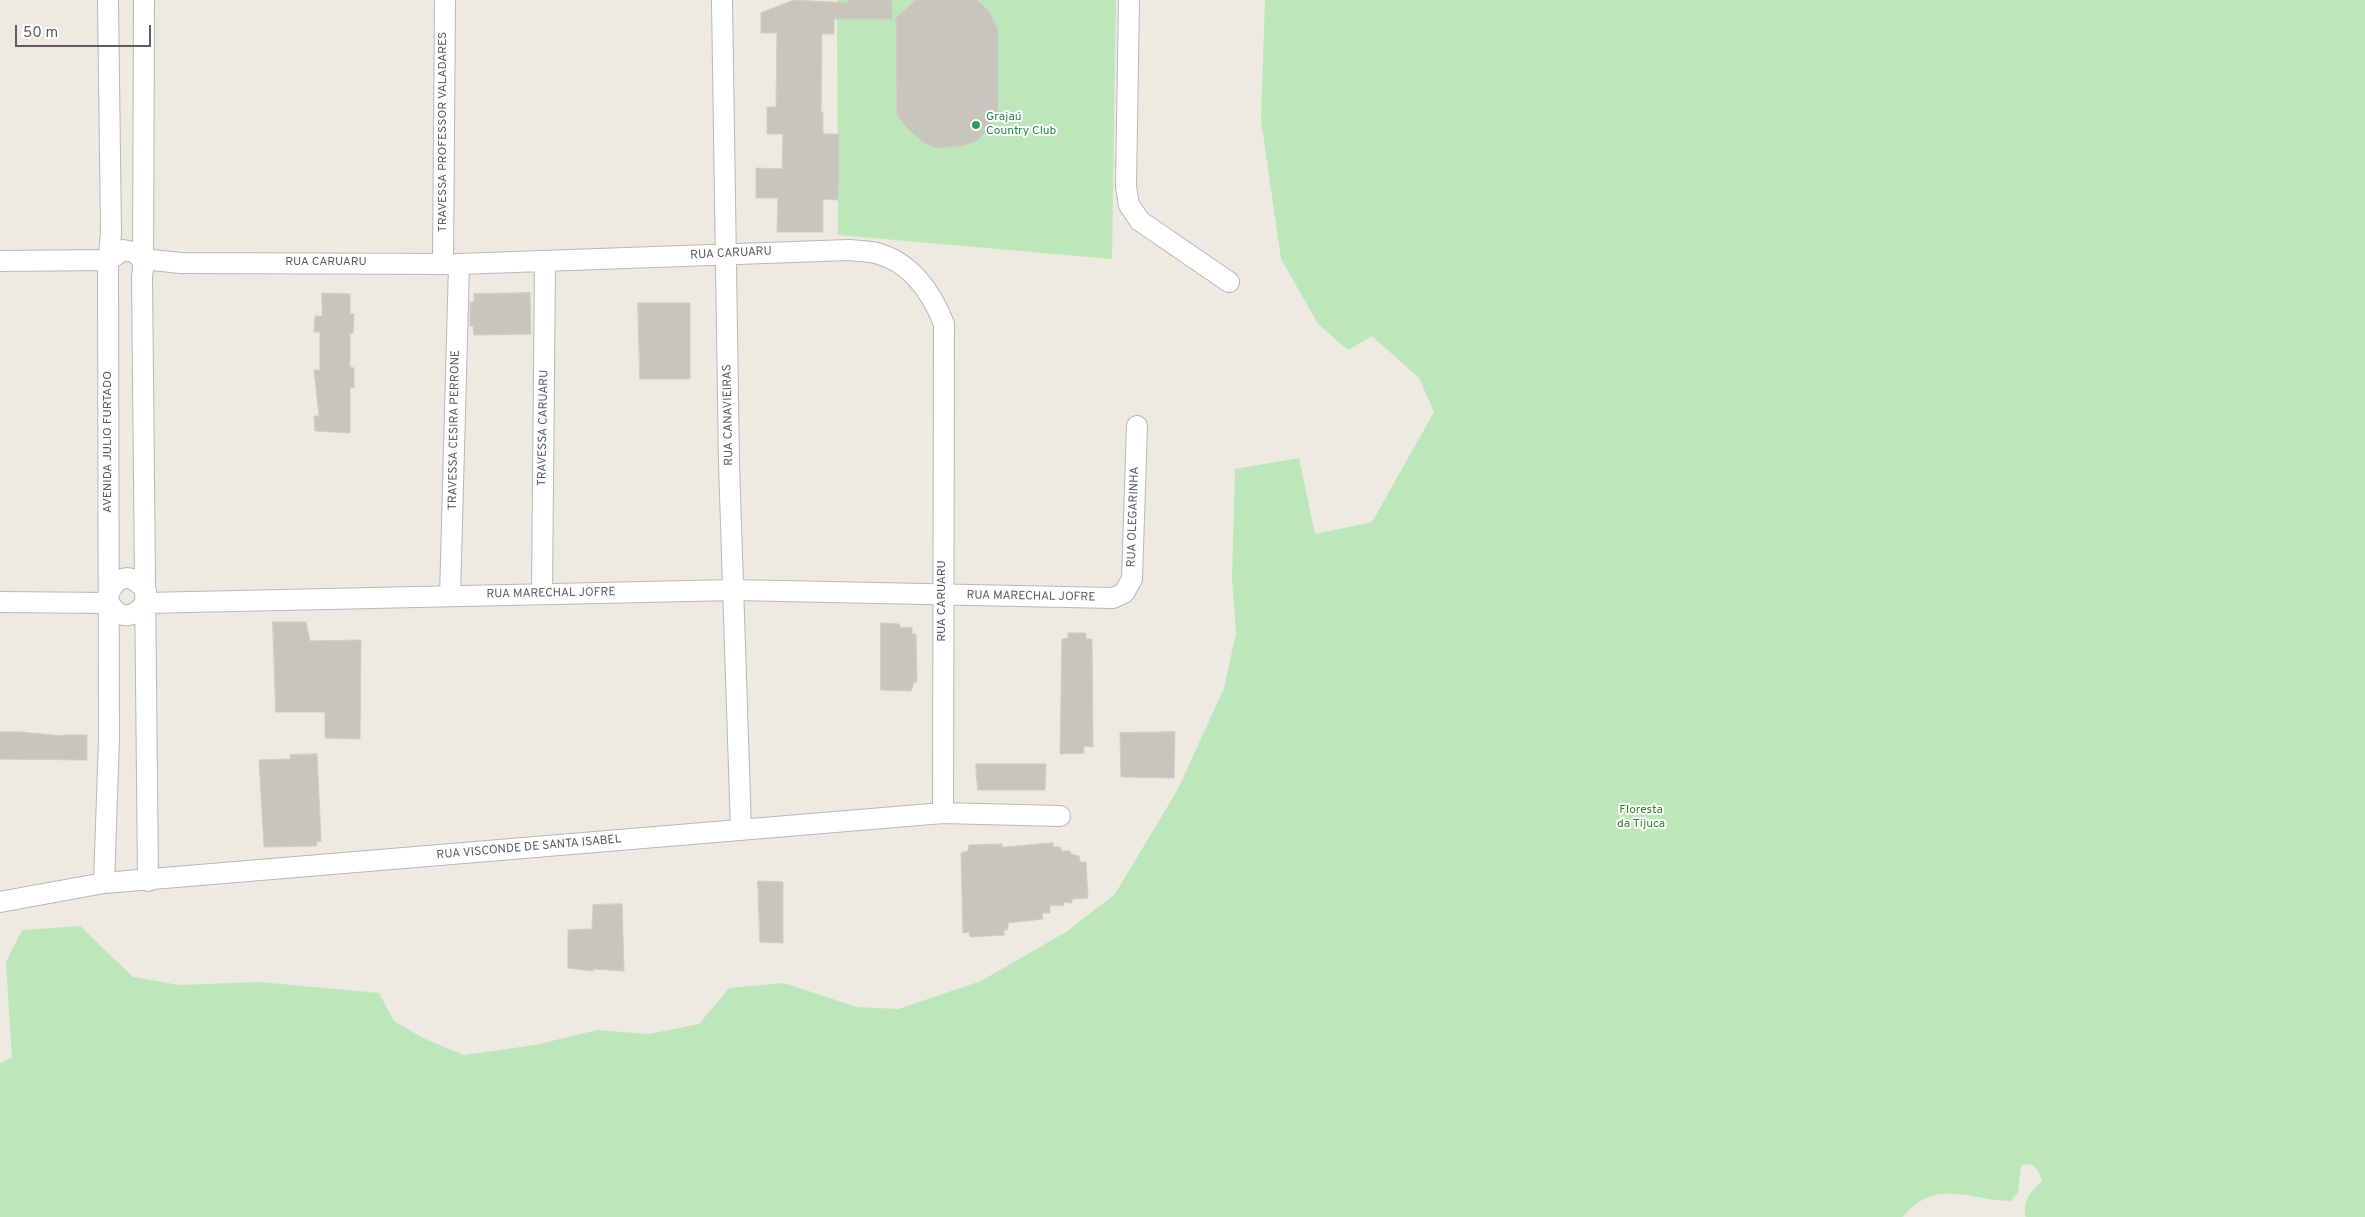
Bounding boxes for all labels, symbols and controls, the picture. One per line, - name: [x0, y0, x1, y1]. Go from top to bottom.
- scale bar: [18, 15, 154, 47]
- text: 50 m: [23, 24, 58, 43]
- street label: TRAVESSA PROFESSOR VALADARES: [437, 32, 451, 232]
- place label: Grajaú Country Club: [986, 111, 1056, 139]
- marker: Grajaú Country Club: [970, 119, 982, 131]
- street label: RUA CARUARU: [690, 245, 772, 263]
- street label: RUA CARUARU: [285, 256, 367, 270]
- street label: TRAVESSA CESIRA PERRONE: [446, 350, 464, 510]
- street label: RUA CANAVIEIRAS: [721, 364, 737, 466]
- street label: TRAVESSA CARUARU: [536, 370, 552, 486]
- street label: AVENIDA JULIO FURTADO: [102, 371, 116, 513]
- street label: RUA OLEGARINHA: [1125, 466, 1143, 568]
- street label: RUA CARUARU: [936, 560, 950, 642]
- street label: RUA MARECHAL JOFRE: [486, 586, 616, 602]
- street label: RUA MARECHAL JOFRE: [966, 589, 1096, 605]
- park label: Floresta da Tijuca: [1617, 804, 1665, 832]
- street label: RUA VISCONDE DE SANTA ISABEL: [436, 833, 622, 863]

